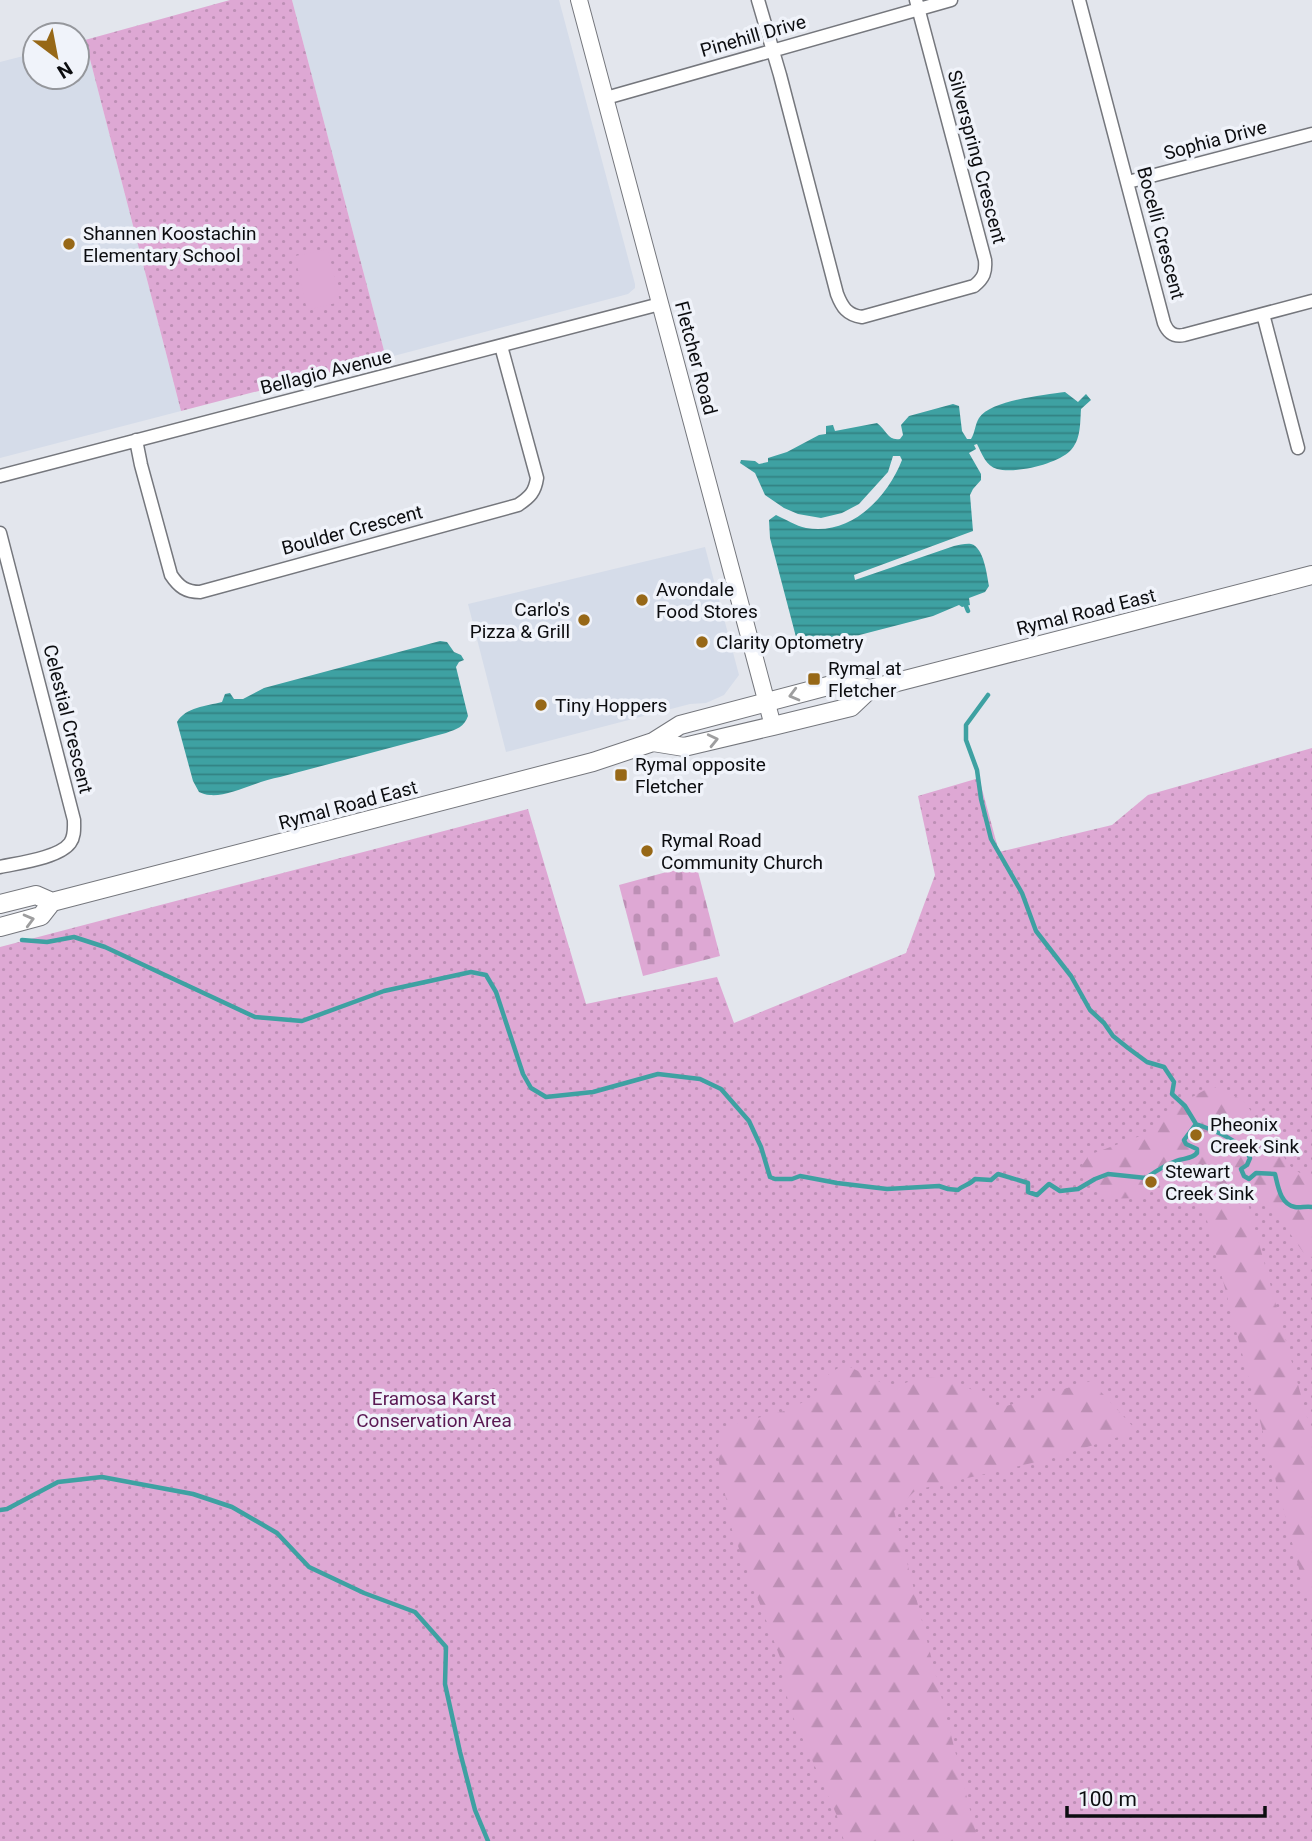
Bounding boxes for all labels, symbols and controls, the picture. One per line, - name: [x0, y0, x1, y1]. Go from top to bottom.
- street label: Pinehill Drive: [697, 10, 809, 62]
- north arrow: [21, 21, 91, 91]
- text: N: [53, 57, 77, 83]
- street label: Silverspring Crescent: [943, 68, 1011, 246]
- street label: Sophia Drive: [1161, 115, 1269, 165]
- street label: Bocelli Crescent: [1132, 164, 1190, 302]
- place label: Shannen Koostachin Elementary School: [83, 222, 257, 267]
- marker: Shannen Koostachin Elementary School: [61, 236, 77, 252]
- street label: Fletcher Road: [670, 299, 722, 417]
- street label: Bellagio Avenue: [258, 345, 394, 399]
- street label: Boulder Crescent: [279, 500, 425, 560]
- place label: Avondale Food Stores: [656, 578, 758, 623]
- street label: Rymal Road East: [1014, 584, 1158, 640]
- marker: Avondale Food Stores: [634, 592, 650, 608]
- place label: Carlo's Pizza & Grill: [470, 598, 570, 643]
- marker: Carlo's Pizza & Grill: [576, 612, 592, 628]
- place label: Clarity Optometry: [716, 631, 863, 654]
- marker: Clarity Optometry: [694, 634, 710, 650]
- street label: Celestial Crescent: [38, 642, 98, 796]
- place label: Rymal at Fletcher: [828, 657, 902, 702]
- marker: Rymal at Fletcher: [806, 671, 822, 687]
- one-way arrow: [788, 687, 800, 701]
- place label: Tiny Hoppers: [555, 694, 667, 717]
- marker: Tiny Hoppers: [533, 697, 549, 713]
- one-way arrow: [707, 734, 719, 749]
- place label: Rymal opposite Fletcher: [635, 753, 766, 798]
- marker: Rymal opposite Fletcher: [613, 767, 629, 783]
- street label: Rymal Road East: [276, 775, 420, 835]
- place label: Rymal Road Community Church: [661, 829, 823, 874]
- marker: Rymal Road Community Church: [639, 843, 655, 859]
- one-way arrow: [23, 913, 35, 928]
- place label: Pheonix Creek Sink: [1210, 1113, 1300, 1158]
- marker: Pheonix Creek Sink: [1188, 1127, 1204, 1143]
- place label: Stewart Creek Sink: [1165, 1160, 1255, 1205]
- marker: Stewart Creek Sink: [1143, 1174, 1159, 1190]
- park label: Eramosa Karst Conservation Area: [356, 1387, 512, 1432]
- scale bar: [1067, 1774, 1265, 1818]
- text: 100 m: [1078, 1787, 1137, 1811]

